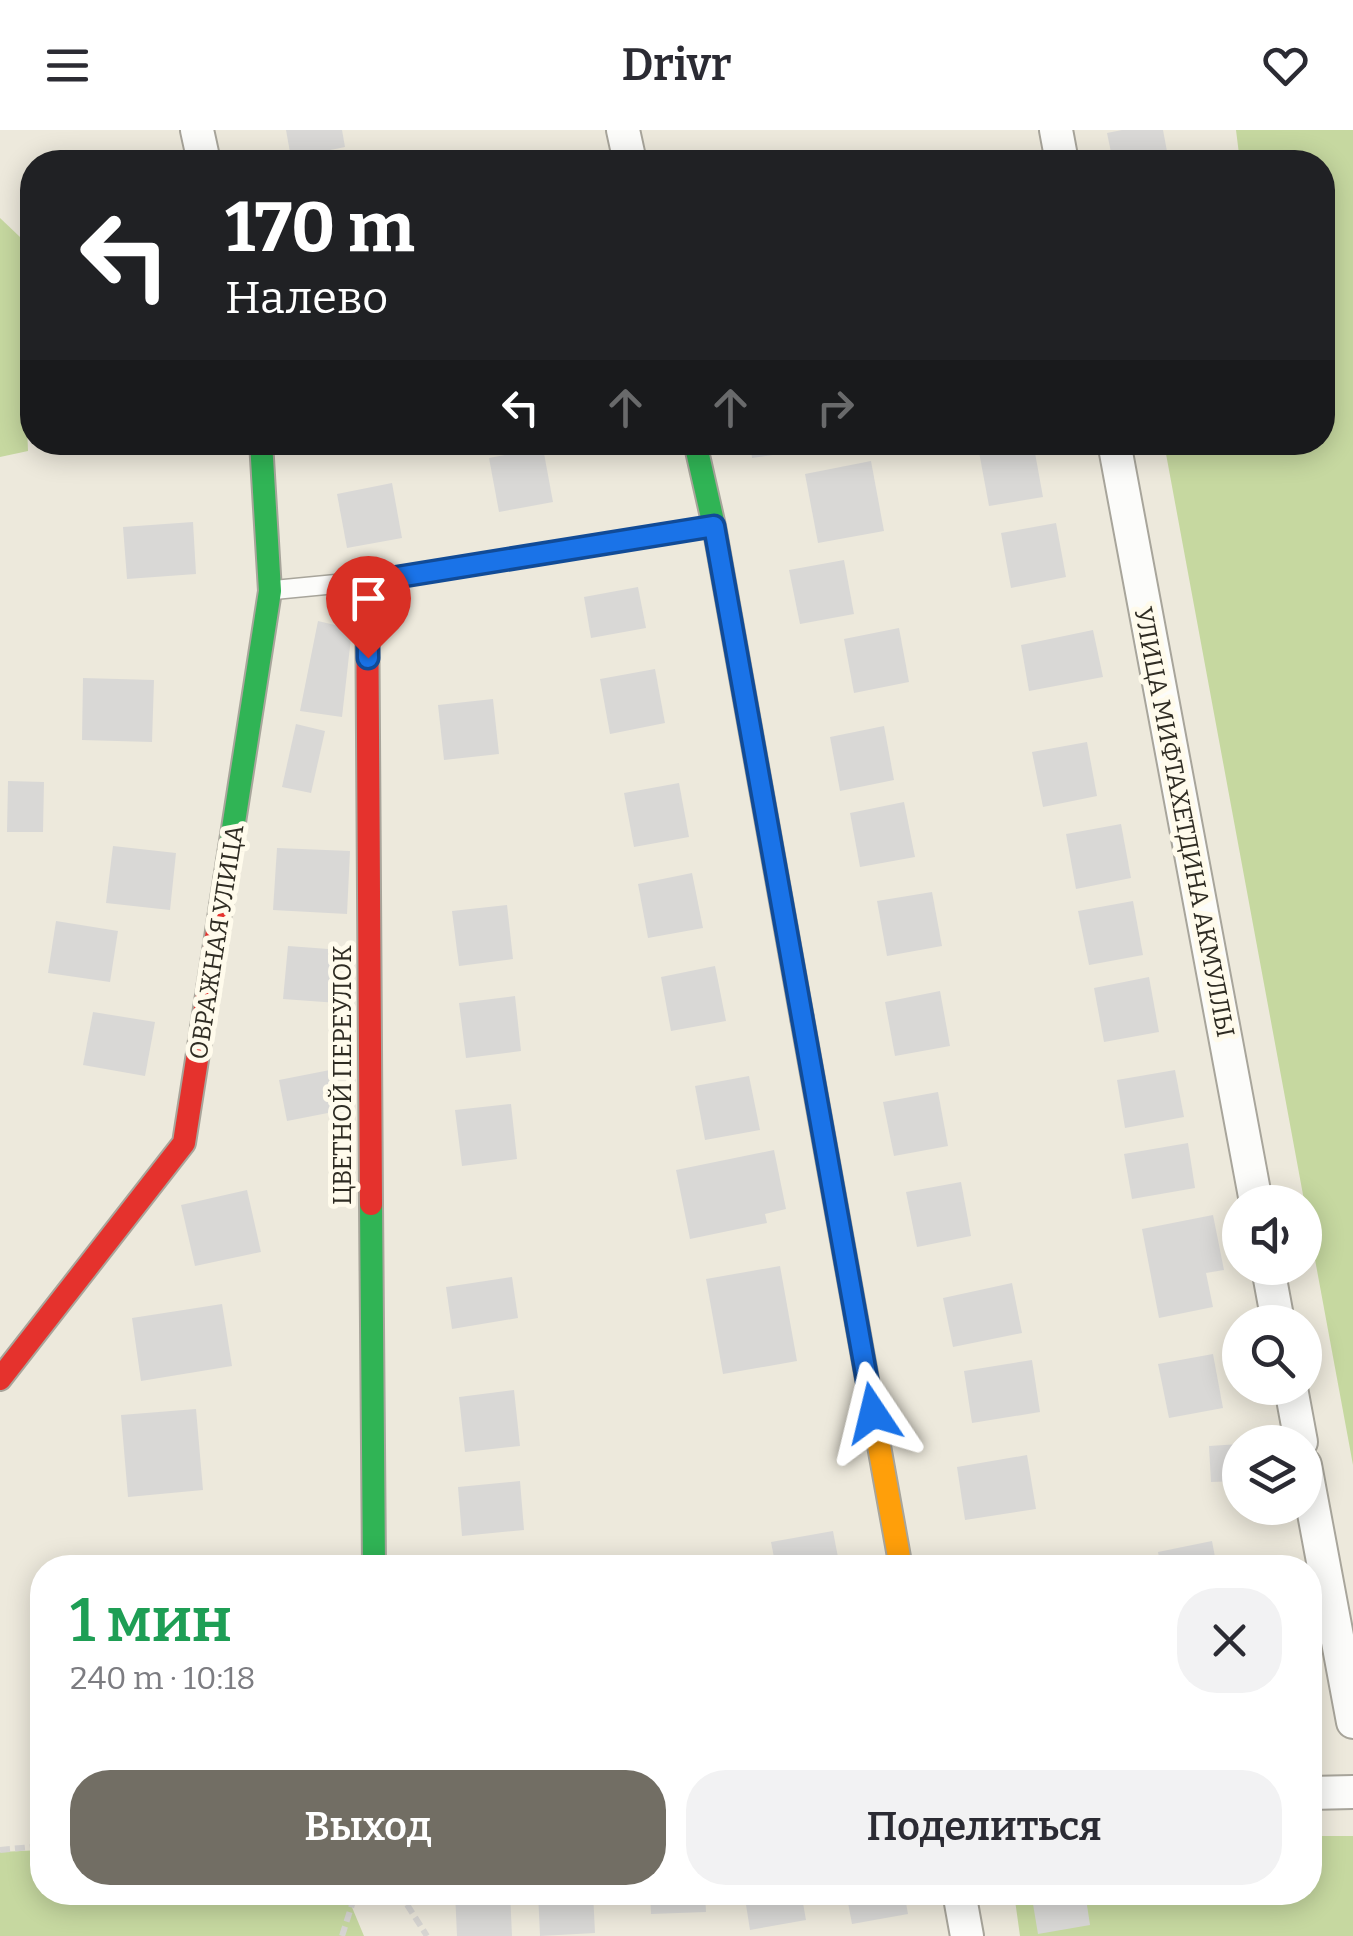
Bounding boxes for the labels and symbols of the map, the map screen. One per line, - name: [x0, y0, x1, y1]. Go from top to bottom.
- pin: [326, 556, 411, 659]
- street label: УЛИЦА МИФТАХЕТДИНА АКМУЛЛЫ: [1128, 605, 1240, 1040]
- street label: ОВРАЖНАЯ УЛИЦА: [184, 822, 250, 1062]
- street label: ЦВЕТНОЙ ПЕРЕУЛОК: [327, 945, 358, 1205]
- position arrow: [821, 1361, 925, 1465]

